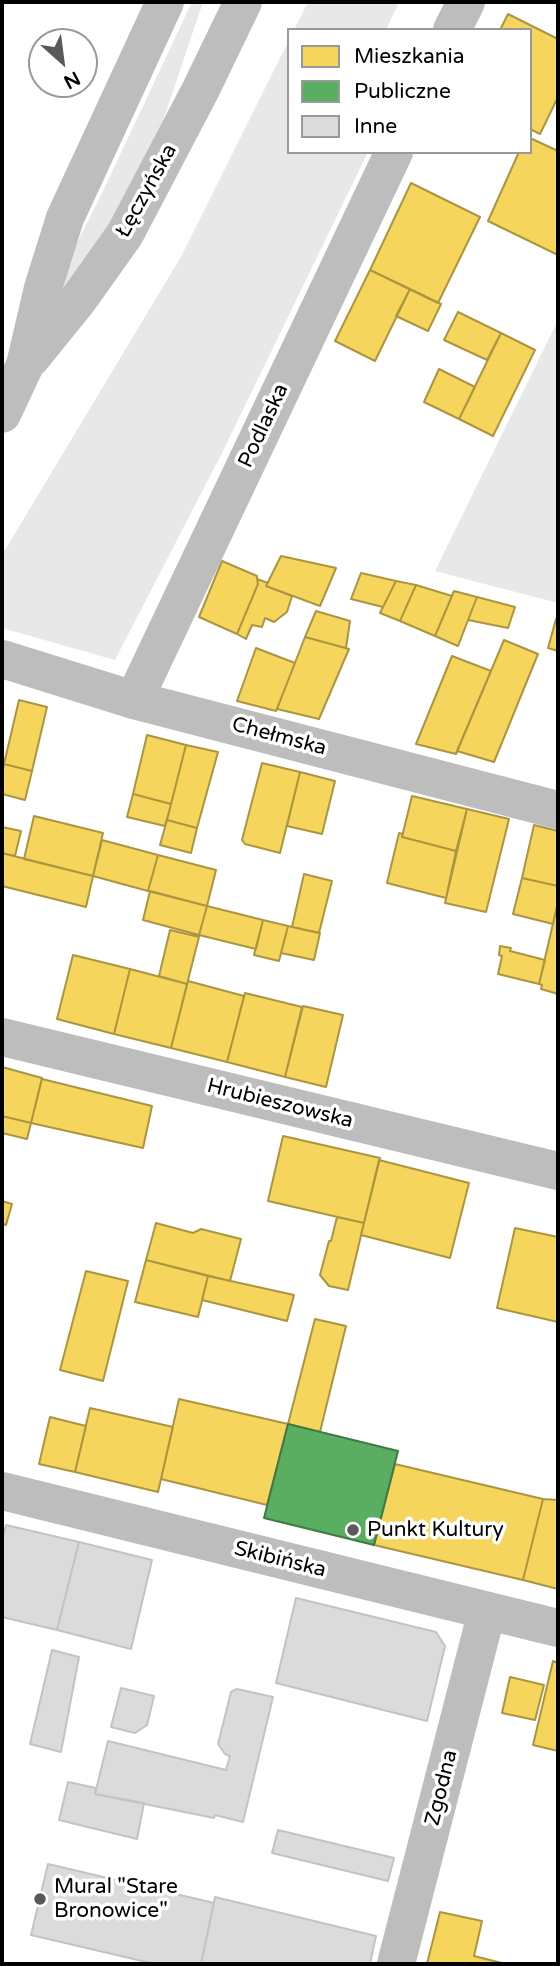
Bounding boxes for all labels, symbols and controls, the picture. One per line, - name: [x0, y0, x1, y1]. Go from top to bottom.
- north arrow: [28, 28, 98, 98]
- legend: [287, 28, 532, 154]
- text: Mieszkania: [354, 44, 465, 69]
- text: N: [60, 66, 84, 93]
- text: Publiczne: [354, 79, 451, 104]
- text: Inne: [354, 114, 397, 139]
- street label: Łęczyńska: [111, 140, 183, 242]
- street label: Podlaska: [234, 380, 294, 472]
- street label: Chełmska: [229, 712, 329, 762]
- street label: Hrubieszowska: [204, 1074, 356, 1134]
- place label: Punkt Kultury: [367, 1517, 504, 1543]
- marker: Punkt Kultury: [345, 1522, 361, 1538]
- street label: Skibińska: [231, 1536, 329, 1584]
- street label: Zgodna: [420, 1747, 464, 1829]
- place label: Mural "Stare Bronowice": [54, 1874, 178, 1924]
- marker: Mural "Stare Bronowice": [32, 1891, 48, 1907]

